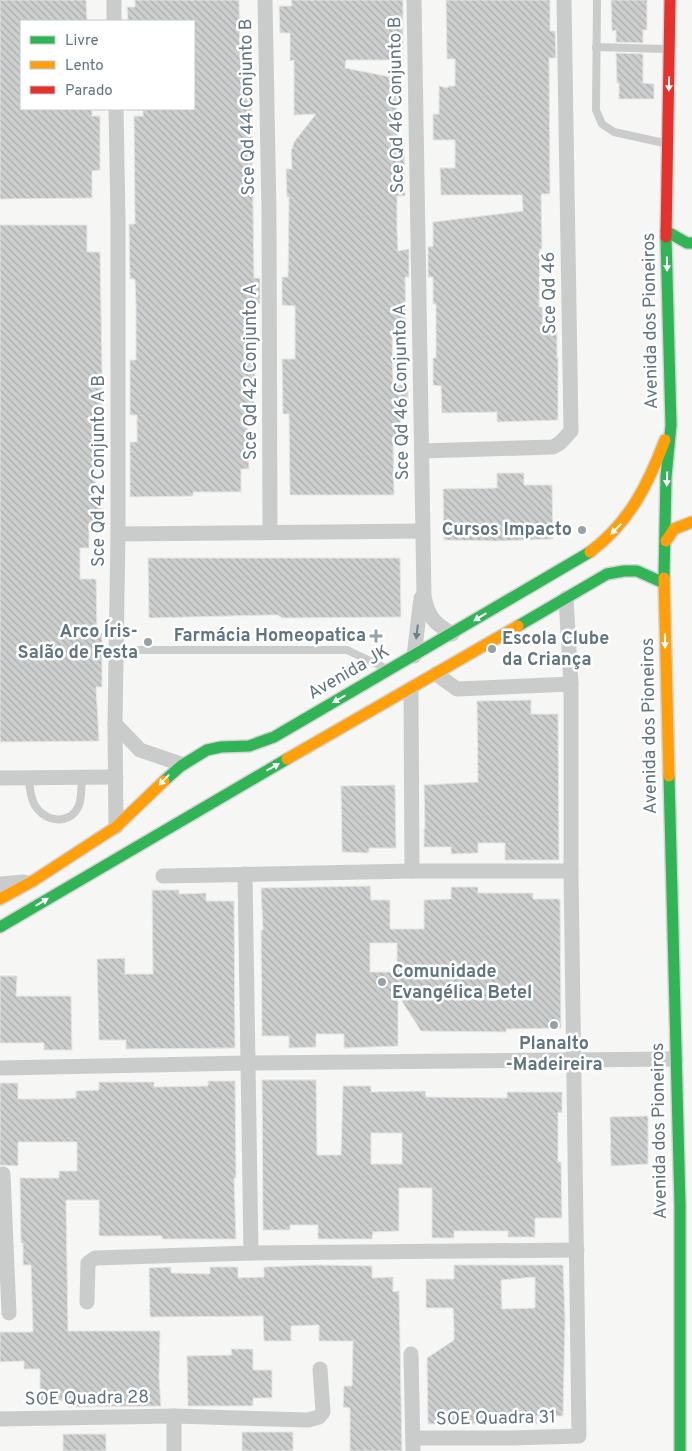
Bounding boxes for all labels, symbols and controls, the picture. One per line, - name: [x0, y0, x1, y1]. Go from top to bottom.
- street label: Sce Qd 46 Conjunto B: [384, 16, 410, 194]
- street label: Sce Qd 44 Conjunto B: [235, 18, 261, 196]
- legend: [20, 20, 195, 110]
- text: Livre: [65, 32, 99, 51]
- text: Lento: [65, 57, 104, 76]
- one-way arrow: [665, 76, 673, 92]
- text: Parado: [65, 82, 113, 101]
- street label: Avenida dos Pioneiros: [638, 232, 664, 410]
- street label: Sce Qd 46: [538, 251, 562, 335]
- one-way arrow: [663, 256, 671, 272]
- street label: Sce Qd 42 Conjunto A: [240, 284, 263, 460]
- street label: Sce Qd 46 Conjunto A: [389, 304, 415, 480]
- street label: Sce Qd 42 Conjunto A B: [88, 375, 111, 567]
- one-way arrow: [662, 471, 670, 487]
- place label: Cursos Impacto: [442, 519, 572, 542]
- one-way arrow: [610, 523, 622, 535]
- marker: Cursos Impacto: [576, 524, 588, 536]
- one-way arrow: [473, 613, 486, 622]
- place label: Arco Íris- Salão de Festa: [18, 619, 138, 665]
- place label: Farmácia Homeopatica: [174, 625, 366, 648]
- one-way arrow: [412, 625, 420, 641]
- place label: Escola Clube da Criança: [502, 628, 609, 672]
- marker: Farmácia Homeopatica: [370, 630, 382, 642]
- one-way arrow: [661, 633, 669, 649]
- marker: Arco Íris- Salão de Festa: [142, 636, 154, 648]
- street label: Avenida dos Pioneiros: [637, 637, 663, 815]
- street label: Avenida JK: [304, 640, 394, 706]
- marker: Escola Clube da Criança: [486, 643, 498, 655]
- one-way arrow: [332, 695, 347, 703]
- one-way arrow: [265, 763, 280, 771]
- one-way arrow: [158, 774, 170, 786]
- one-way arrow: [35, 898, 49, 907]
- place label: Comunidade Evangélica Betel: [392, 961, 532, 1005]
- marker: Comunidade Evangélica Betel: [376, 976, 388, 988]
- marker: Planalto -Madeireira: [548, 1019, 560, 1031]
- place label: Planalto -Madeireira: [505, 1033, 603, 1077]
- street label: Avenida dos Pioneiros: [647, 1042, 673, 1220]
- street label: SOE Quadra 28: [25, 1386, 149, 1412]
- street label: SOE Quadra 31: [436, 1406, 556, 1432]

